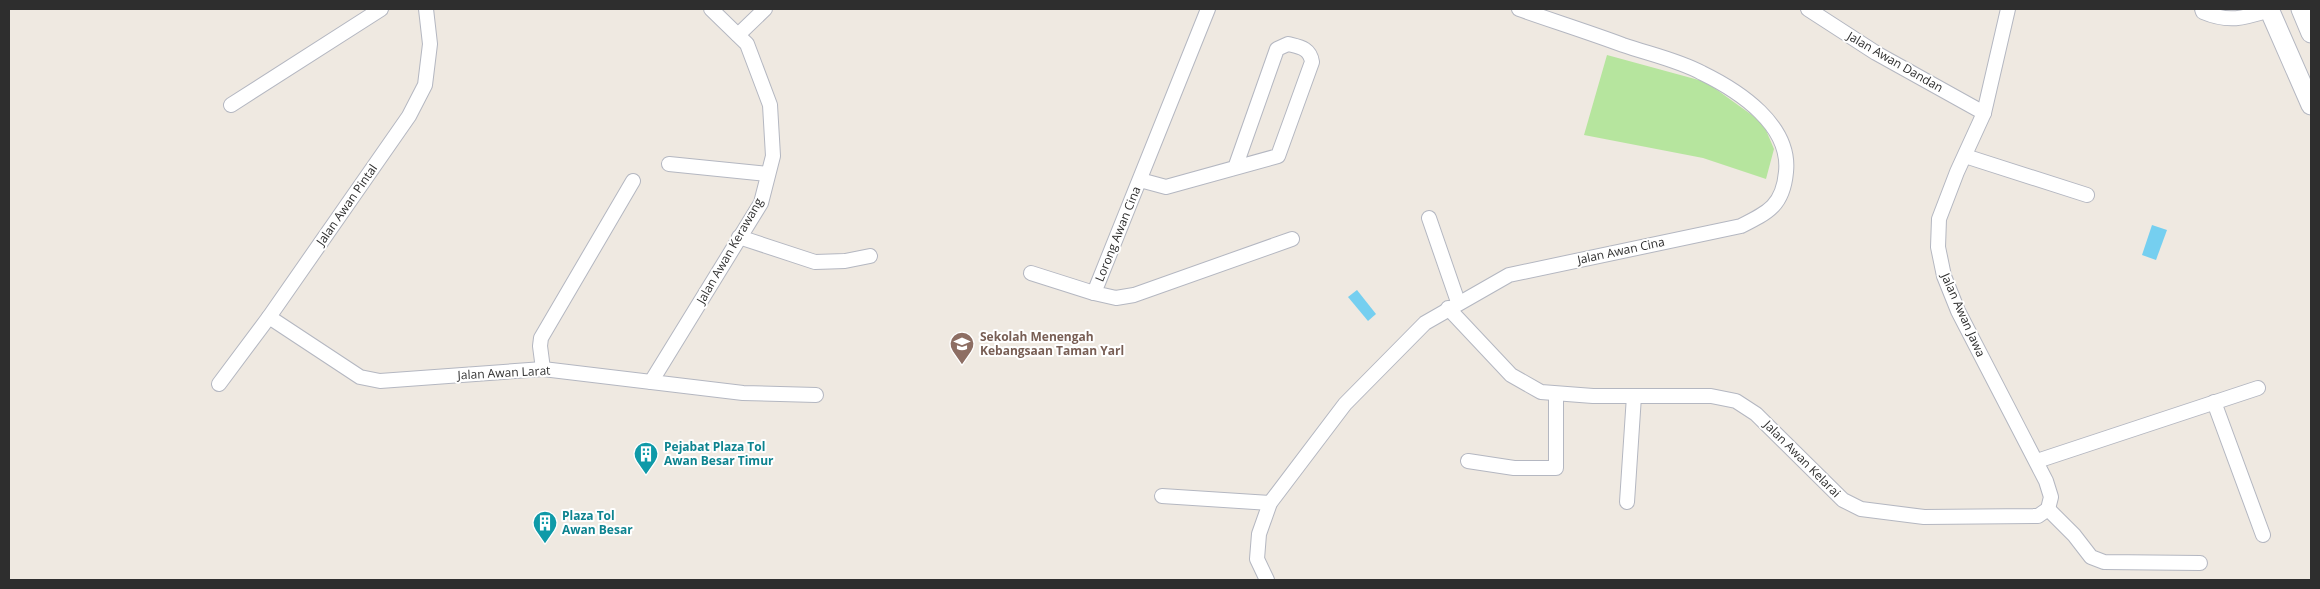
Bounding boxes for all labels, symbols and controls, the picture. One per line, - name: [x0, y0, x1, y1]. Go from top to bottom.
- street label: Jalan Awan Dandan: [1843, 27, 1946, 96]
- street label: Jalan Awan Pintal: [312, 161, 381, 250]
- street label: Lorong Awan Cina: [1091, 184, 1144, 284]
- street label: Jalan Awan Kerawang: [692, 194, 767, 308]
- street label: Jalan Awan Cina: [1575, 233, 1666, 268]
- street label: Jalan Awan Jawa: [1937, 269, 1990, 359]
- place label: Sekolah Menengah Kebangsaan Taman Yarl: [980, 328, 1124, 359]
- school or university icon: Sekolah Menengah Kebangsaan Taman Yarl: [949, 331, 975, 365]
- street label: Jalan Awan Larat: [456, 362, 551, 383]
- street label: Jalan Awan Kelarai: [1759, 416, 1845, 501]
- place label: Pejabat Plaza Tol Awan Besar Timur: [664, 438, 774, 469]
- building icon: Pejabat Plaza Tol Awan Besar Timur: [633, 441, 659, 475]
- place label: Plaza Tol Awan Besar: [562, 507, 633, 538]
- building icon: Plaza Tol Awan Besar: [532, 510, 558, 544]

